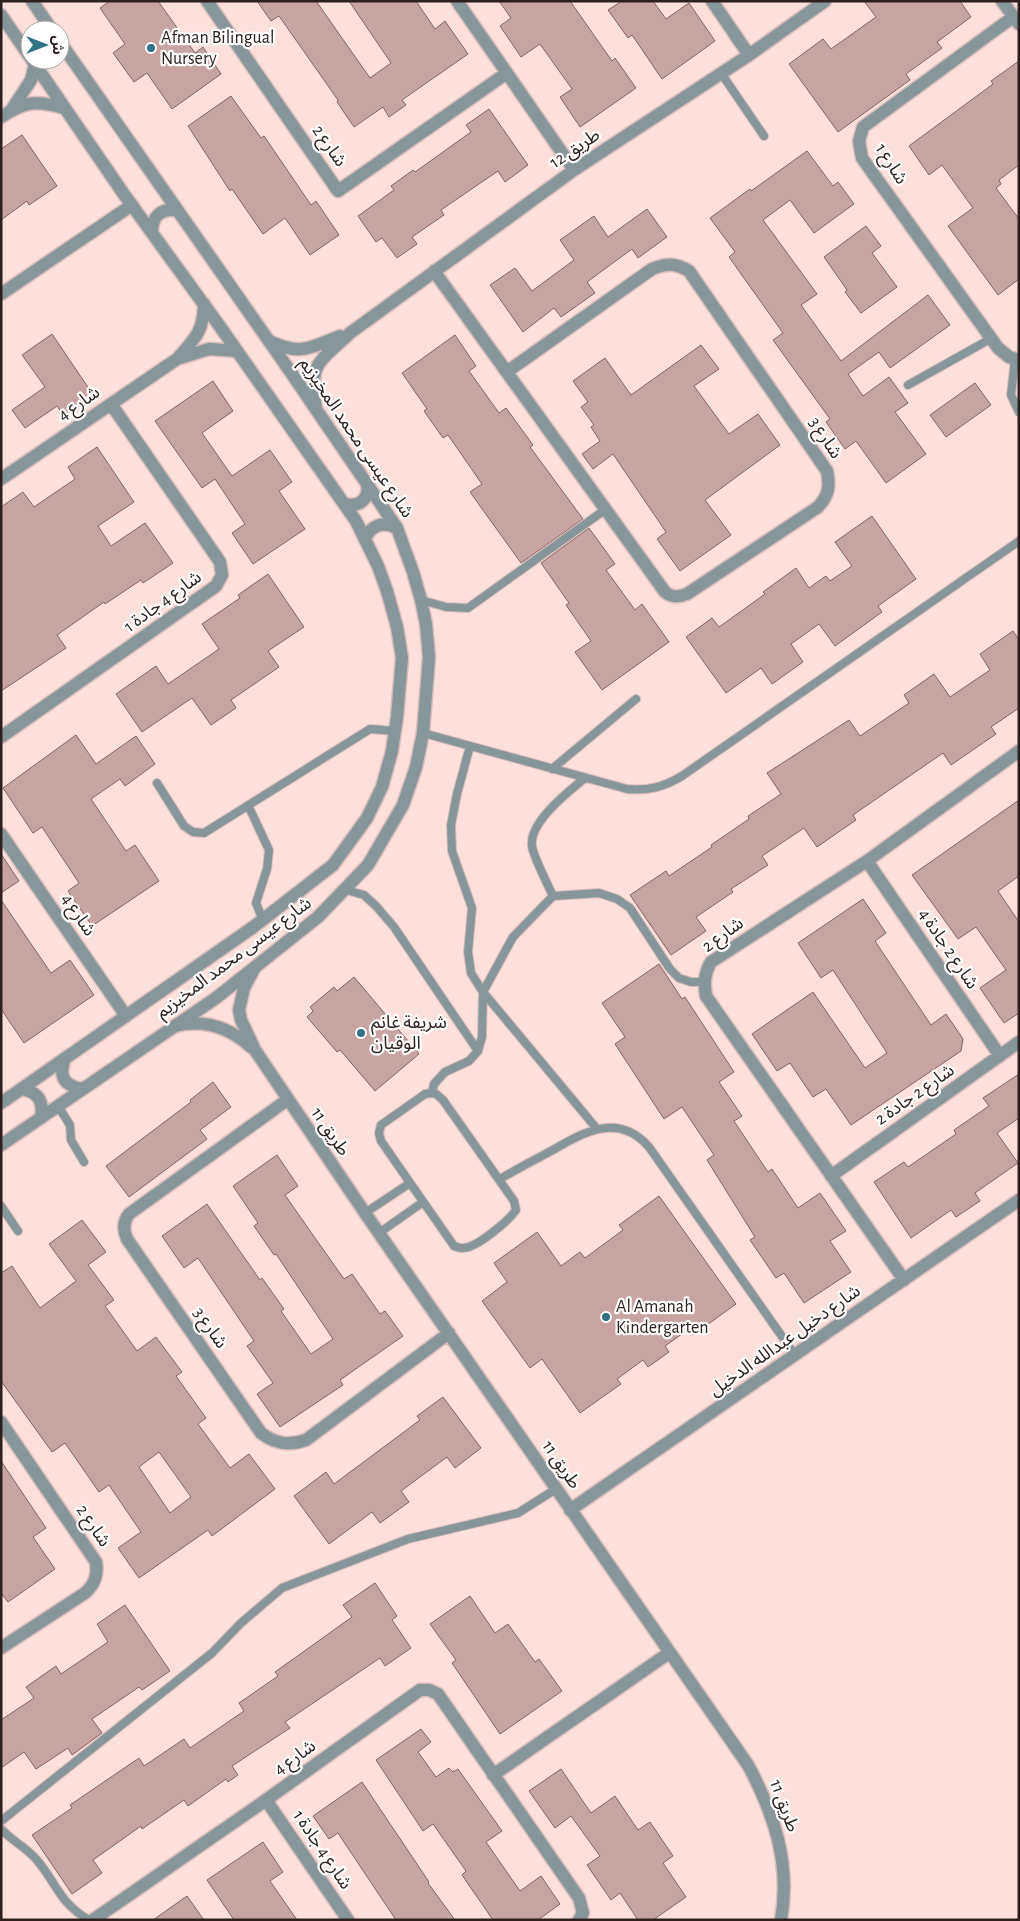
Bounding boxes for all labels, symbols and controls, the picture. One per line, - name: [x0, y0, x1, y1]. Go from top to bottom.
- north arrow: [20, 20, 70, 70]
- place label: Afman Bilingual Nursery: [161, 29, 274, 68]
- text: ش: [50, 35, 64, 55]
- marker: Afman Bilingual Nursery: [145, 42, 157, 54]
- street label: شارع 2: [305, 122, 350, 172]
- street label: طريق 12: [547, 126, 604, 173]
- street label: شارع 1: [868, 140, 910, 190]
- street label: شارع عيسى محمد المخيزيم: [292, 355, 416, 524]
- street label: شارع 4: [55, 383, 106, 428]
- street label: شارع 3: [802, 414, 845, 464]
- street label: شارع 4 جادة 1: [121, 568, 207, 639]
- street label: شارع 4: [54, 891, 99, 942]
- street label: شارع عيسى محمد المخيزيم: [153, 894, 317, 1025]
- street label: شارع 2 جادة 4: [911, 906, 981, 995]
- street label: شارع 2: [699, 914, 749, 959]
- place label: شريفة غانم الوقيان: [371, 1014, 447, 1054]
- marker: شريفة غانم الوقيان: [355, 1027, 367, 1039]
- street label: شارع 2 جادة 2: [872, 1061, 960, 1132]
- street label: طريق 11: [307, 1105, 353, 1160]
- street label: شارع دخيل عبدالله الدخيل: [706, 1282, 866, 1403]
- place label: Al Amanah Kindergarten: [616, 1298, 708, 1337]
- street label: شارع 3: [186, 1304, 230, 1354]
- marker: Al Amanah Kindergarten: [600, 1311, 612, 1323]
- street label: طريق 11: [538, 1438, 584, 1493]
- street label: شارع 2: [69, 1502, 113, 1552]
- street label: شارع 4: [271, 1737, 322, 1782]
- street label: طريق 11: [765, 1778, 802, 1835]
- street label: شارع 4 جادة 1: [286, 1807, 355, 1895]

